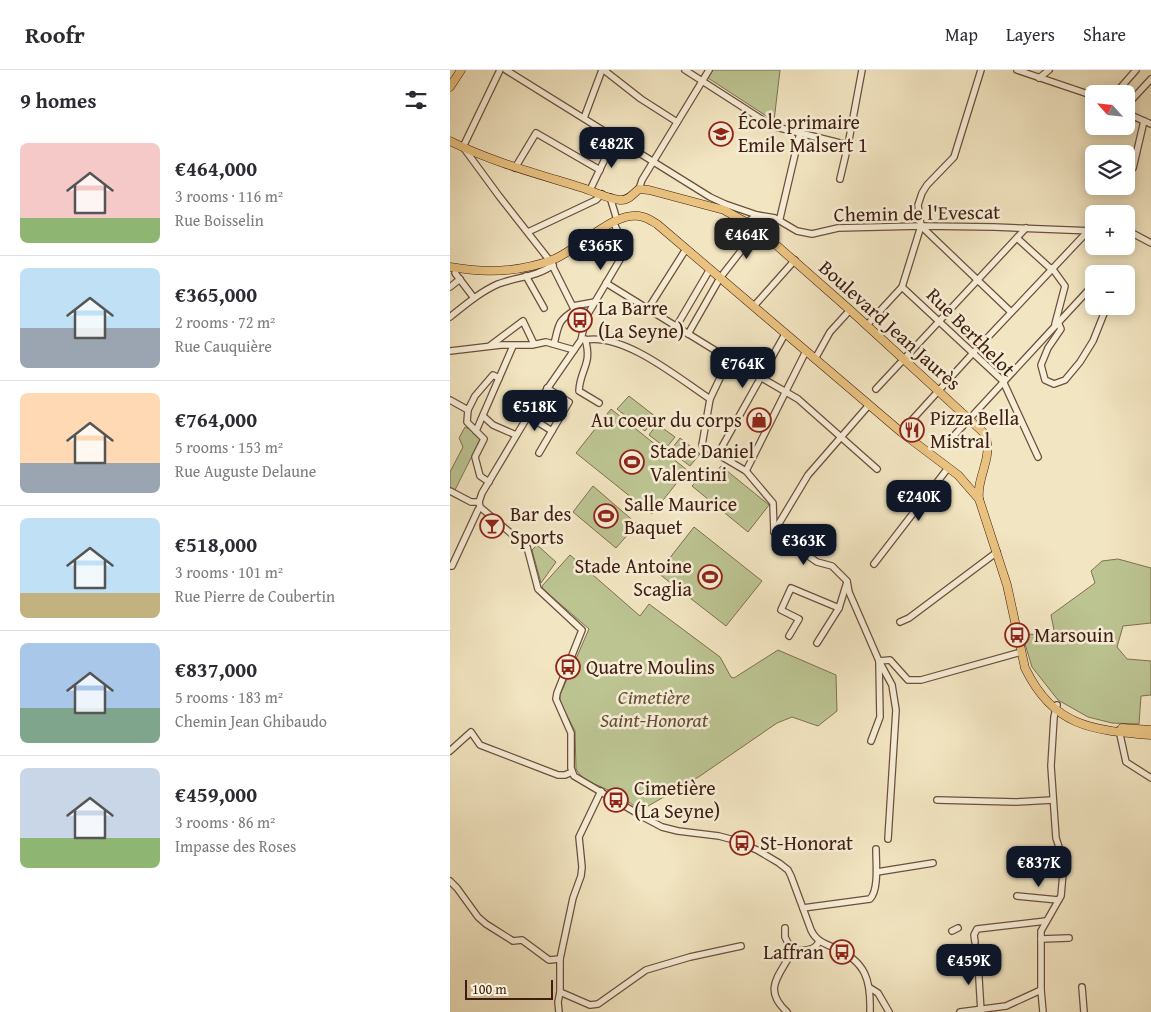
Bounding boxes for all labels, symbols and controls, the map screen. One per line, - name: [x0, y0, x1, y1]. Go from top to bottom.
- text: Roofr: [25, 17, 85, 52]
- text: Map: [945, 21, 978, 48]
- text: Layers: [1006, 21, 1055, 48]
- text: Share: [1083, 21, 1126, 48]
- text: 9 homes: [20, 85, 96, 116]
- north arrow: [1085, 85, 1135, 135]
- map controls: [1085, 85, 1135, 315]
- icon: filters: [402, 86, 430, 114]
- place label: École primaire Emile Malsert 1: [738, 107, 868, 159]
- school or university icon: École primaire Emile Malsert 1: [708, 121, 734, 147]
- pin: €482K: [577, 126, 647, 169]
- text: €482K: [590, 131, 634, 155]
- button: layers: [1085, 145, 1135, 195]
- text: €464,000: [175, 153, 257, 184]
- icon: home: [60, 163, 120, 223]
- text: 3 rooms · 116 m²: [175, 184, 283, 208]
- street label: Chemin de l'Evescat: [833, 197, 1001, 228]
- button: +: [1085, 205, 1135, 255]
- text: Rue Boisselin: [175, 208, 264, 232]
- pin: €464K: [712, 218, 782, 260]
- text: €464K: [725, 222, 769, 246]
- pin: €365K: [566, 228, 636, 271]
- text: €365K: [579, 233, 623, 257]
- street label: Boulevard Jean Jaurès: [813, 253, 968, 396]
- button: −: [1085, 265, 1135, 315]
- text: €365,000: [175, 279, 257, 310]
- street label: Rue Berthelot: [920, 281, 1022, 383]
- icon: home: [60, 288, 120, 348]
- place label: La Barre (La Seyne): [598, 293, 684, 345]
- bus stop icon: La Barre (La Seyne): [567, 307, 593, 333]
- text: 2 rooms · 72 m²: [175, 310, 275, 334]
- text: Rue Cauquière: [175, 334, 272, 358]
- pin: €764K: [708, 346, 778, 389]
- text: €764K: [721, 351, 765, 375]
- pin: €518K: [500, 390, 570, 432]
- text: €518K: [513, 394, 557, 418]
- place label: Pizza Bella Mistral: [930, 403, 1020, 455]
- text: €764,000: [175, 404, 257, 435]
- place label: Au coeur du corps: [591, 405, 742, 434]
- shop icon: Au coeur du corps: [746, 407, 772, 433]
- icon: home: [60, 413, 120, 473]
- restaurant icon: Pizza Bella Mistral: [899, 417, 925, 443]
- text: 5 rooms · 153 m²: [175, 435, 283, 459]
- place label: Stade Daniel Valentini: [650, 436, 755, 488]
- sports icon: Stade Daniel Valentini: [619, 449, 645, 475]
- text: Rue Auguste Delaune: [175, 459, 316, 483]
- pin: €240K: [884, 480, 954, 522]
- text: €240K: [897, 484, 941, 508]
- place label: Salle Maurice Baquet: [624, 489, 737, 541]
- place label: Bar des Sports: [510, 499, 571, 551]
- sports icon: Salle Maurice Baquet: [593, 503, 619, 529]
- bar icon: Bar des Sports: [479, 513, 505, 539]
- pin: €363K: [769, 524, 839, 566]
- text: €363K: [782, 528, 826, 552]
- text: €518,000: [175, 529, 257, 560]
- icon: home: [60, 538, 120, 598]
- place label: Stade Antoine Scaglia: [574, 551, 693, 603]
- text: 3 rooms · 101 m²: [175, 560, 283, 584]
- sports icon: Stade Antoine Scaglia: [697, 564, 723, 590]
- text: Rue Pierre de Coubertin: [175, 584, 335, 608]
- place label: Marsouin: [1034, 620, 1114, 649]
- bus stop icon: Marsouin: [1004, 622, 1030, 648]
- place label: Quatre Moulins: [586, 652, 715, 681]
- text: €837,000: [175, 654, 257, 685]
- bus stop icon: Quatre Moulins: [555, 654, 581, 680]
- icon: home: [60, 663, 120, 723]
- park label: Cimetière Saint-Honorat: [600, 682, 709, 734]
- text: 5 rooms · 183 m²: [175, 685, 283, 709]
- text: Chemin Jean Ghibaudo: [175, 709, 327, 733]
- place label: Cimetière (La Seyne): [634, 773, 720, 825]
- text: €459,000: [175, 779, 257, 810]
- bus stop icon: Cimetière (La Seyne): [603, 787, 629, 813]
- icon: home: [60, 788, 120, 848]
- text: 3 rooms · 86 m²: [175, 810, 275, 834]
- place label: St-Honorat: [760, 828, 853, 857]
- bus stop icon: St-Honorat: [729, 830, 755, 856]
- text: Impasse des Roses: [175, 834, 296, 858]
- pin: €837K: [1004, 846, 1074, 888]
- text: €837K: [1017, 850, 1061, 874]
- place label: Laffran: [763, 937, 824, 966]
- bus stop icon: Laffran: [829, 939, 855, 965]
- pin: €459K: [934, 944, 1004, 986]
- text: €459K: [947, 948, 991, 972]
- scale bar: [465, 977, 552, 1000]
- text: 100 m: [472, 979, 507, 999]

